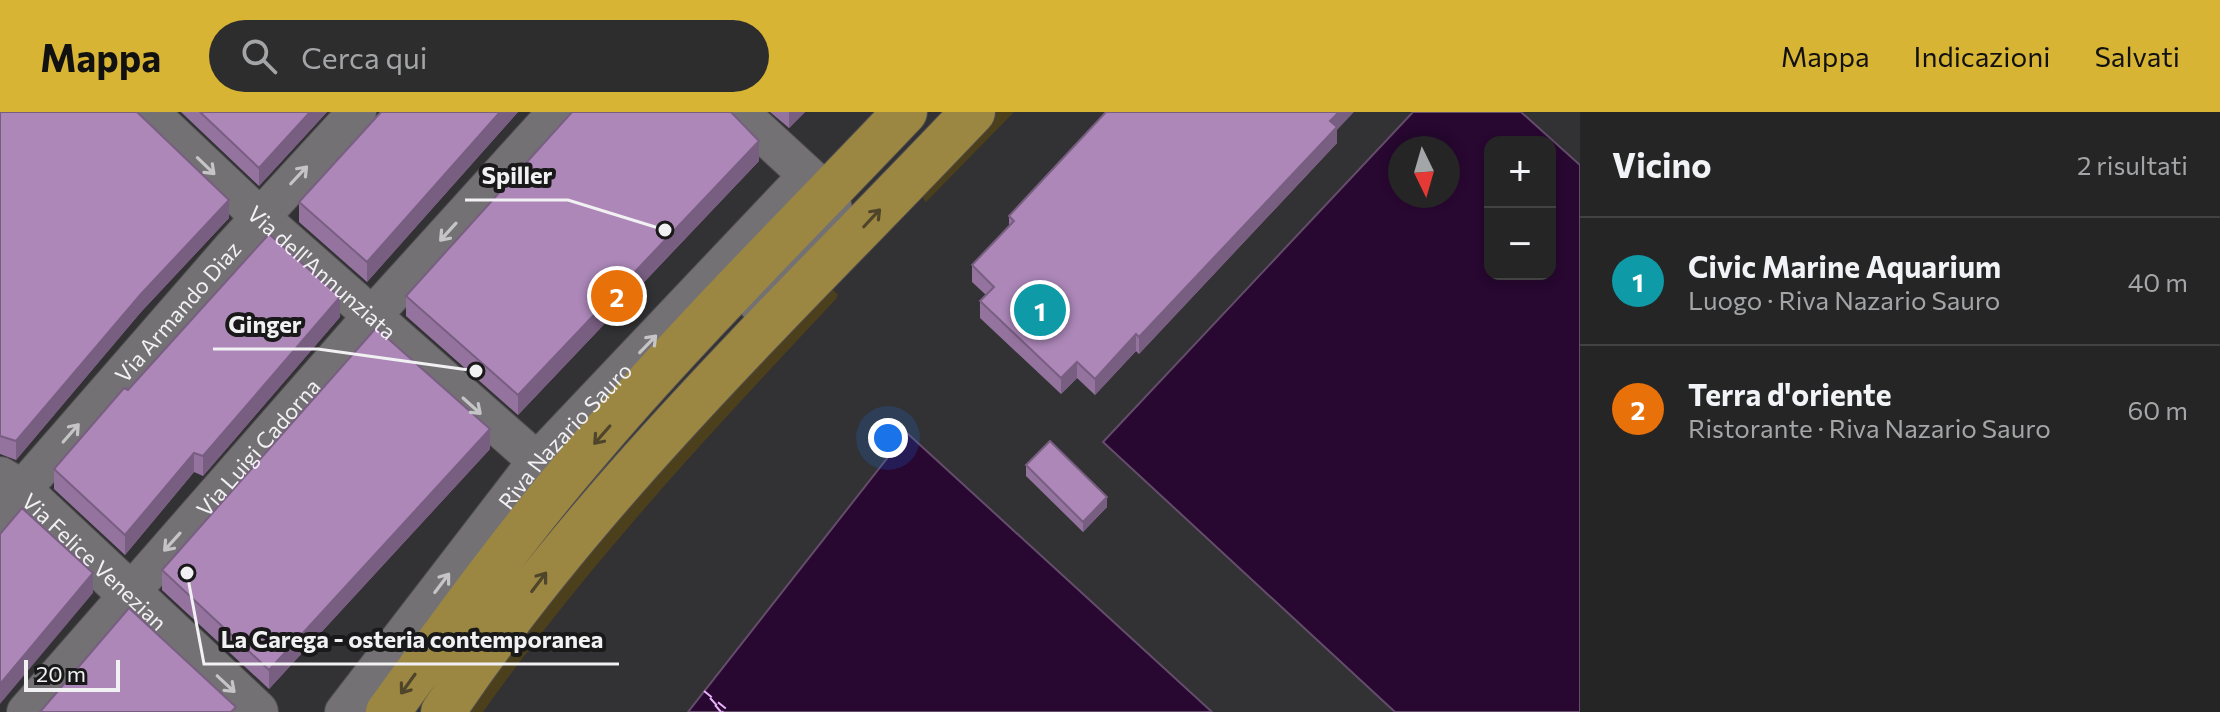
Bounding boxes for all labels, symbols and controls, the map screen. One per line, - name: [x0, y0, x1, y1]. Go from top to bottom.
- search box: [209, 20, 769, 92]
- text: Mappa: [40, 33, 161, 80]
- icon: search: [237, 34, 281, 78]
- text: Cerca qui: [301, 38, 427, 75]
- text: Mappa: [1781, 39, 1870, 73]
- text: Indicazioni: [1914, 39, 2050, 73]
- text: Salvati: [2094, 39, 2180, 73]
- north arrow: [1388, 136, 1460, 208]
- map controls: [1484, 136, 1556, 280]
- button: +: [1484, 136, 1556, 208]
- text: Vicino: [1612, 143, 1712, 185]
- text: 2 risultati: [2077, 149, 2188, 180]
- callout: Spiller: [465, 152, 568, 200]
- one-way arrow: [195, 156, 215, 174]
- text: Spiller: [482, 160, 553, 189]
- one-way arrow: [289, 165, 308, 185]
- street label: Via dell'Annunziata: [242, 199, 402, 345]
- button: −: [1484, 208, 1556, 280]
- one-way arrow: [862, 209, 881, 229]
- one-way arrow: [439, 222, 458, 242]
- street label: Via Armando Diaz: [109, 235, 246, 387]
- text: Civic Marine Aquarium: [1688, 247, 2001, 284]
- pin: 2: [591, 266, 643, 326]
- text: 1: [1632, 266, 1644, 297]
- text: 40 m: [2128, 266, 2188, 297]
- pin: 1: [1014, 280, 1066, 340]
- text: Luogo · Riva Nazario Sauro: [1688, 284, 2000, 315]
- callout: Ginger: [213, 301, 318, 349]
- text: Ginger: [228, 309, 302, 338]
- one-way arrow: [638, 334, 657, 354]
- street label: Riva Nazario Sauro: [492, 356, 637, 514]
- street label: Via Luigi Cadorna: [190, 372, 325, 521]
- text: Terra d'oriente: [1688, 375, 1891, 412]
- text: 2: [1631, 394, 1645, 425]
- text: 60 m: [2128, 394, 2188, 425]
- one-way arrow: [461, 396, 481, 414]
- text: Ristorante · Riva Nazario Sauro: [1688, 412, 2051, 443]
- your location: [868, 418, 908, 458]
- one-way arrow: [62, 423, 80, 443]
- one-way arrow: [593, 424, 611, 444]
- street label: Via Felice Venezian: [17, 487, 173, 635]
- one-way arrow: [164, 531, 182, 551]
- one-way arrow: [531, 571, 548, 593]
- one-way arrow: [434, 573, 451, 595]
- callout: La Carega - osteria contemporanea: [204, 616, 619, 664]
- text: La Carega - osteria contemporanea: [221, 624, 603, 653]
- scale bar: [24, 656, 120, 692]
- text: 20 m: [36, 660, 86, 687]
- one-way arrow: [400, 673, 417, 694]
- one-way arrow: [215, 674, 235, 693]

